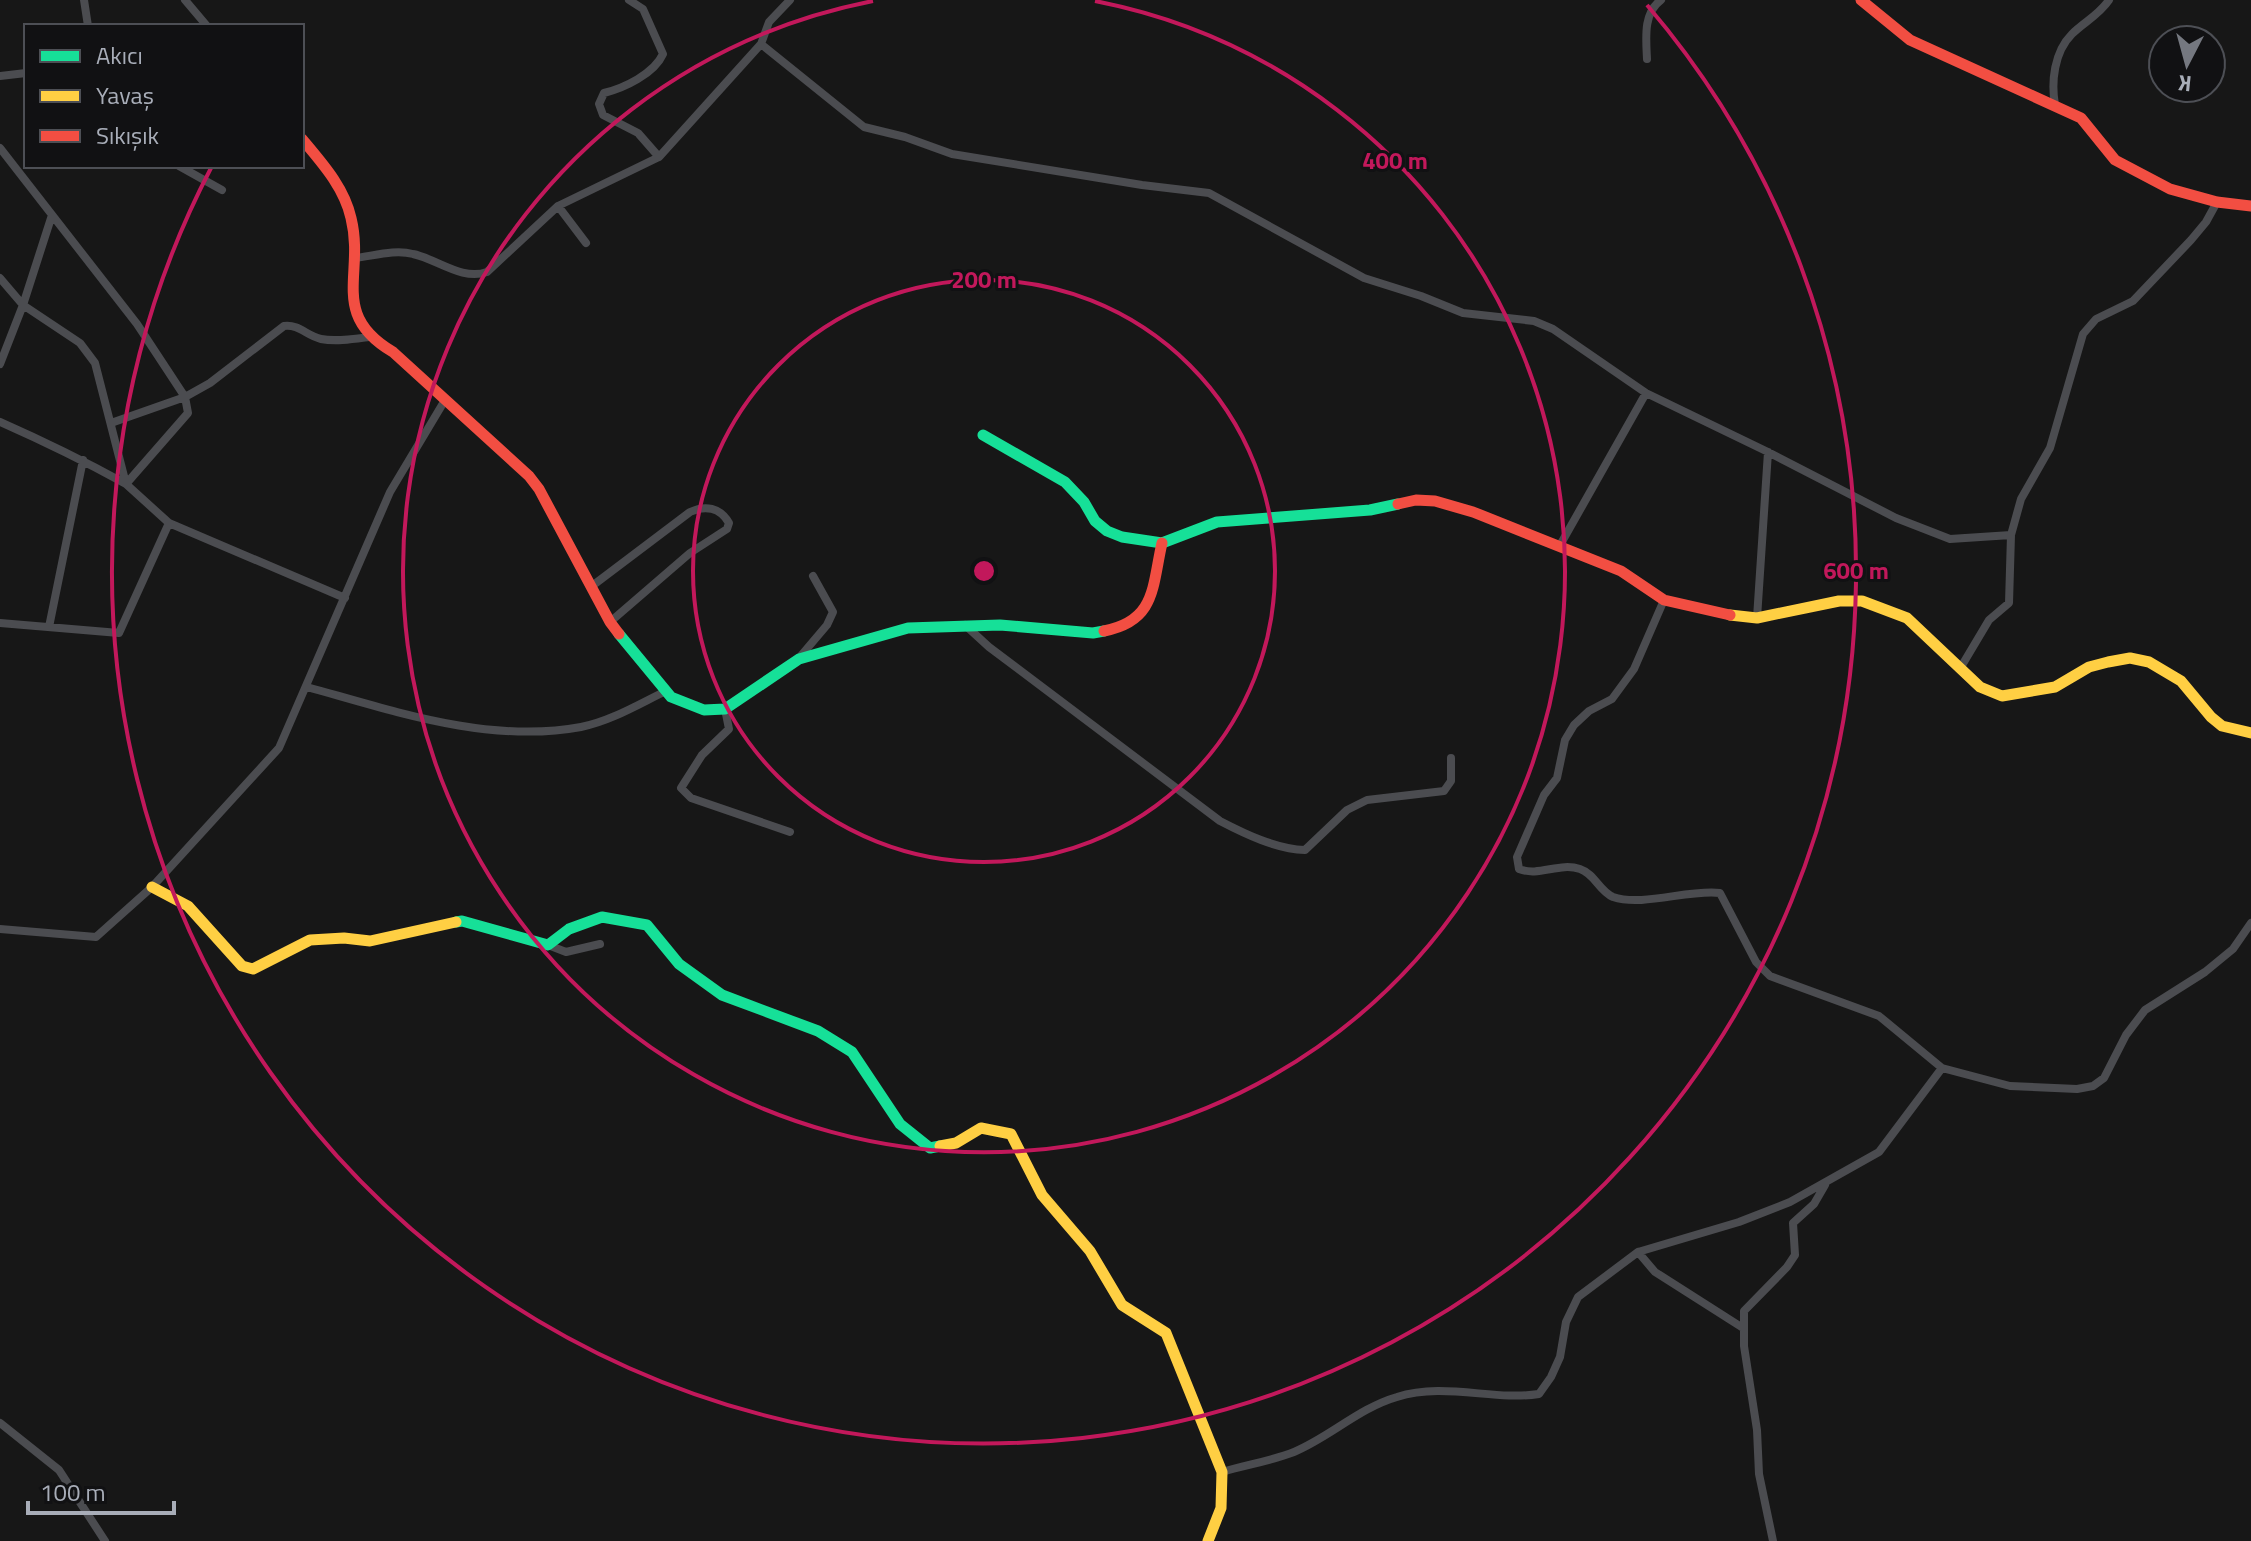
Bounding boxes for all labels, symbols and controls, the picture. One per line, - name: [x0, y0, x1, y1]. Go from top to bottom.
- legend: [24, 24, 304, 168]
- north arrow: [2147, 24, 2227, 104]
- text: Akıcı: [96, 37, 143, 73]
- text: K: [2177, 66, 2193, 101]
- text: Yavaş: [96, 77, 154, 113]
- text: Sıkışık: [96, 117, 159, 153]
- text: 400 m: [1362, 142, 1428, 178]
- text: 200 m: [951, 261, 1017, 297]
- text: 600 m: [1823, 552, 1889, 588]
- centre of rings: [970, 557, 998, 585]
- scale bar: [28, 1465, 174, 1515]
- text: 100 m: [40, 1474, 106, 1510]

